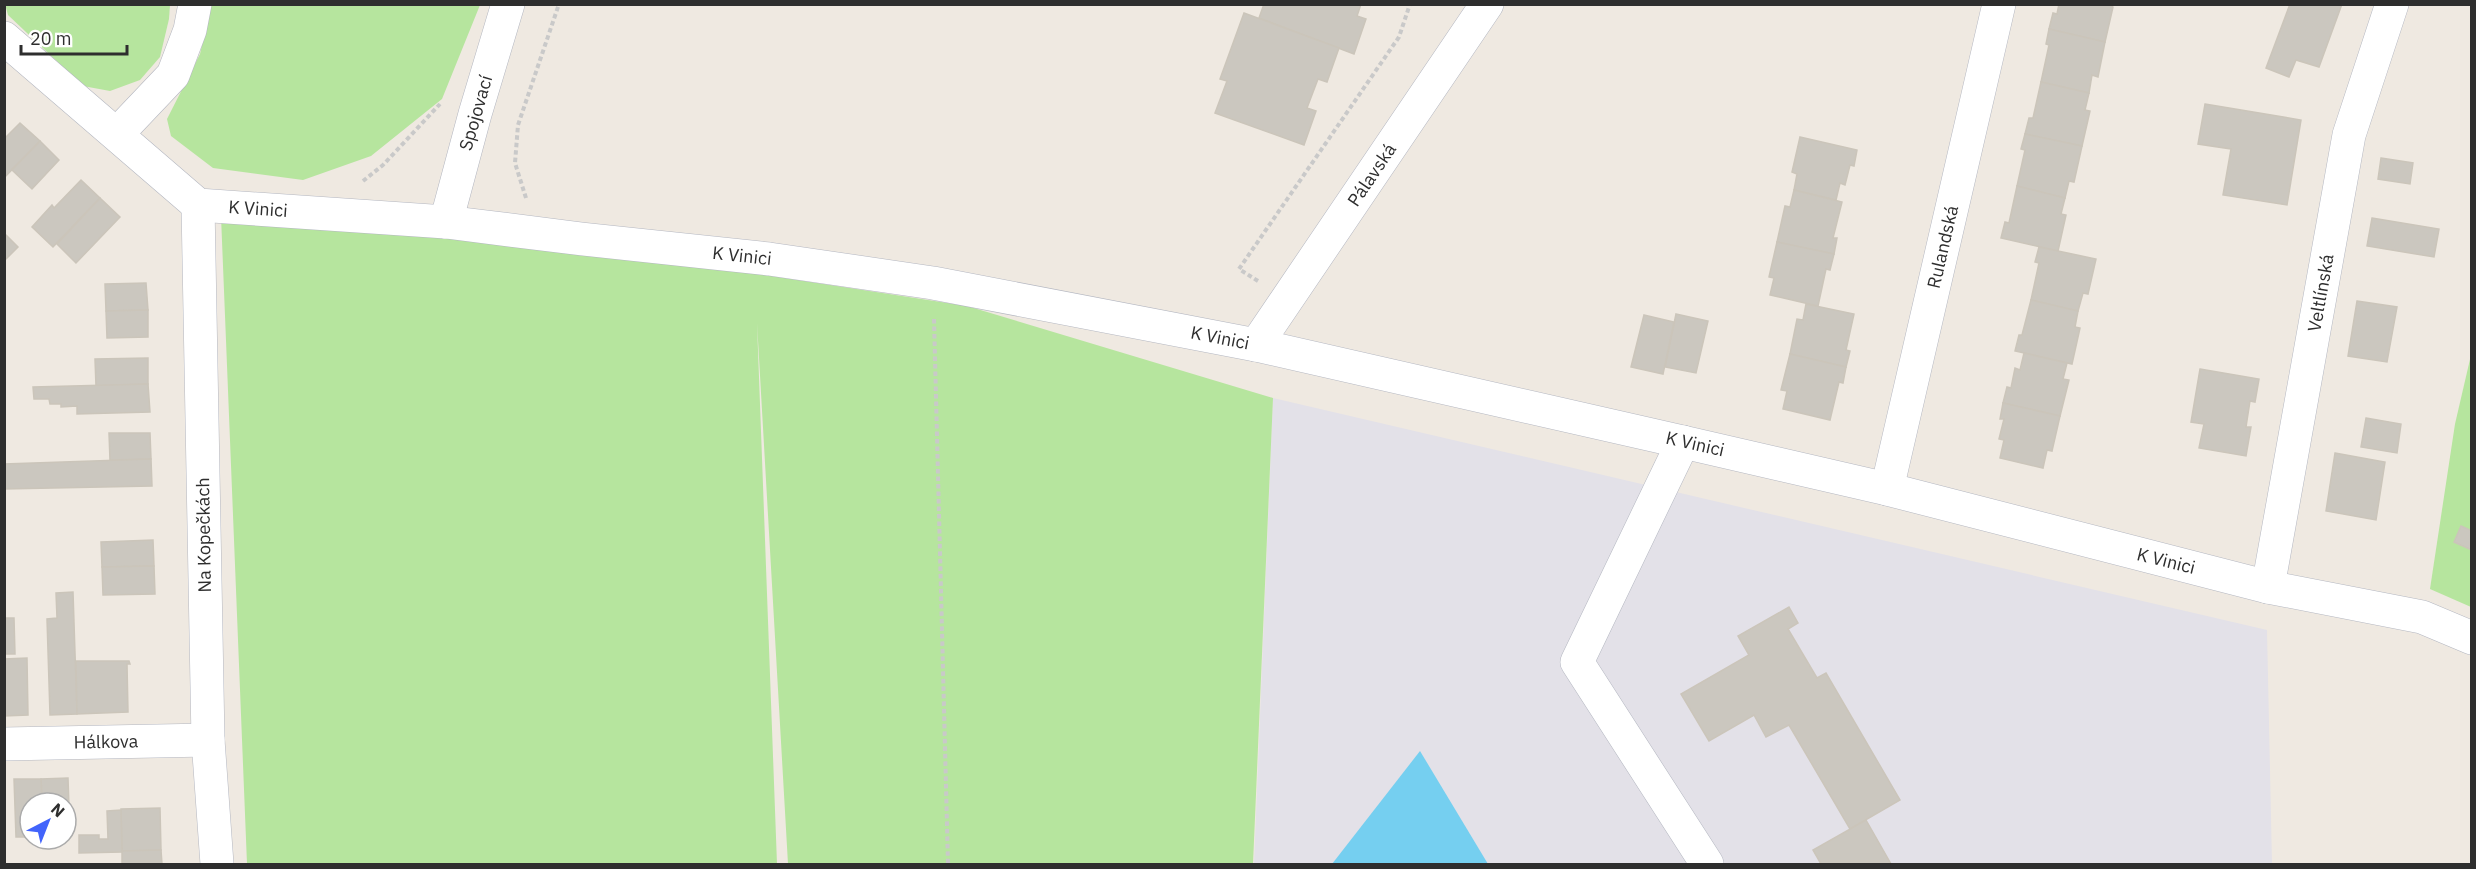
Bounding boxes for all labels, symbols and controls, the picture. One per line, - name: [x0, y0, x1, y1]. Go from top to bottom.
- scale bar: [21, 18, 128, 56]
- text: 20 m: [30, 27, 72, 50]
- street label: Spojovací: [454, 72, 497, 153]
- street label: Pálavská: [1342, 138, 1401, 211]
- street label: K Vinici: [228, 195, 288, 222]
- street label: Rulandská: [1922, 203, 1963, 291]
- street label: K Vinici: [711, 241, 773, 270]
- street label: Veltlínská: [2302, 252, 2339, 334]
- street label: K Vinici: [1189, 321, 1251, 354]
- street label: K Vinici: [1664, 426, 1727, 461]
- street label: Na Kopečkách: [191, 477, 216, 593]
- street label: K Vinici: [2135, 542, 2198, 579]
- street label: Hálkova: [73, 729, 139, 754]
- north arrow: [18, 791, 78, 851]
- text: N: [47, 799, 69, 821]

